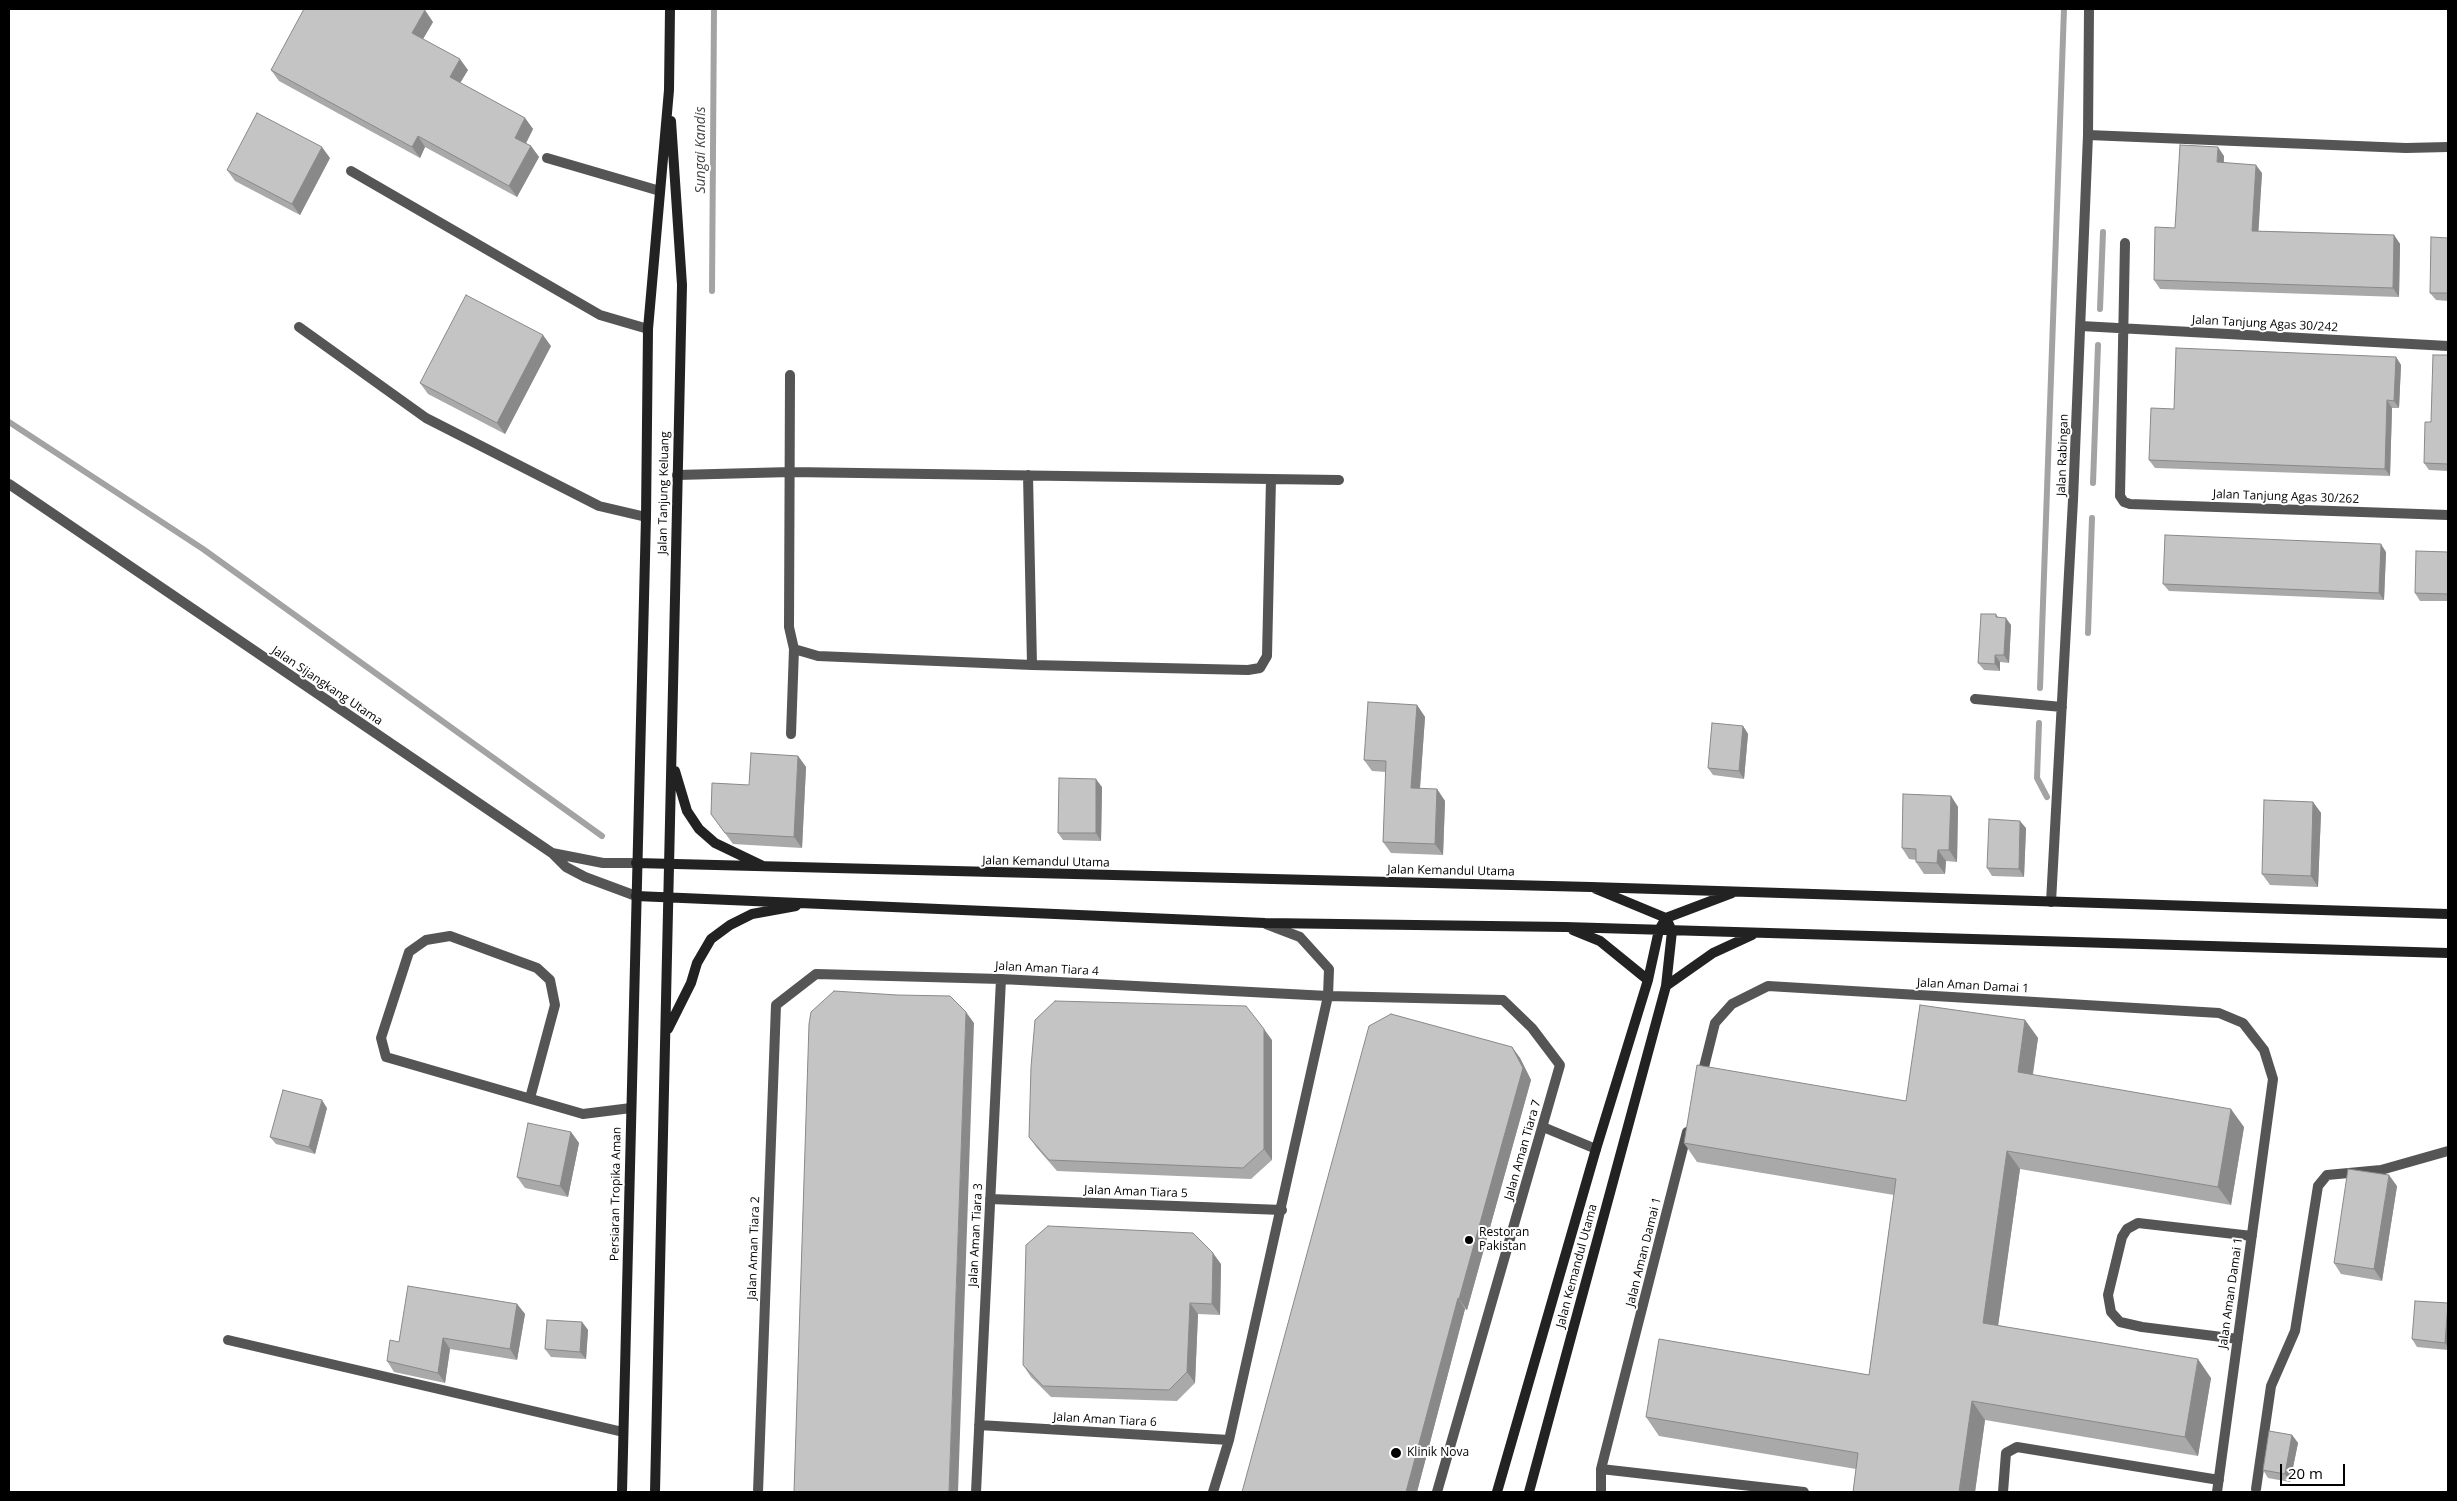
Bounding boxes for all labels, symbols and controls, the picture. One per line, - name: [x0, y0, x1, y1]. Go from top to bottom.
- water label: Sungai Kandis: [693, 106, 709, 194]
- street label: Jalan Tanjung Agas 30/242: [2192, 313, 2338, 335]
- street label: Jalan Rabingan: [2054, 414, 2072, 496]
- street label: Jalan Tanjung Keluang: [656, 431, 672, 555]
- street label: Jalan Tanjung Agas 30/262: [2213, 487, 2359, 507]
- street label: Jalan Sijangkang Utama: [269, 643, 385, 729]
- street label: Jalan Kemandul Utama: [982, 854, 1110, 870]
- street label: Jalan Kemandul Utama: [1387, 863, 1515, 879]
- street label: Jalan Aman Tiara 4: [995, 959, 1099, 979]
- street label: Jalan Aman Damai 1: [1917, 976, 2029, 996]
- street label: Jalan Aman Tiara 7: [1502, 1098, 1544, 1202]
- street label: Persiaran Tropika Aman: [608, 1127, 624, 1261]
- street label: Jalan Aman Tiara 3: [966, 1183, 986, 1287]
- street label: Jalan Aman Tiara 5: [1084, 1183, 1188, 1201]
- street label: Jalan Aman Tiara 2: [745, 1196, 763, 1300]
- street label: Jalan Aman Damai 1: [1623, 1196, 1665, 1308]
- street label: Jalan Kemandul Utama: [1554, 1203, 1600, 1329]
- place label: Restoran Pakistan: [1479, 1226, 1529, 1254]
- marker: Restoran Pakistan: [1463, 1234, 1475, 1246]
- street label: Jalan Aman Damai 1: [2216, 1237, 2246, 1349]
- street label: Jalan Aman Tiara 6: [1053, 1410, 1157, 1430]
- marker: Klinik Nova: [1389, 1446, 1403, 1460]
- place label: Klinik Nova: [1407, 1446, 1469, 1460]
- scale bar: [2282, 1454, 2347, 1486]
- text: 20 m: [2288, 1463, 2323, 1483]

